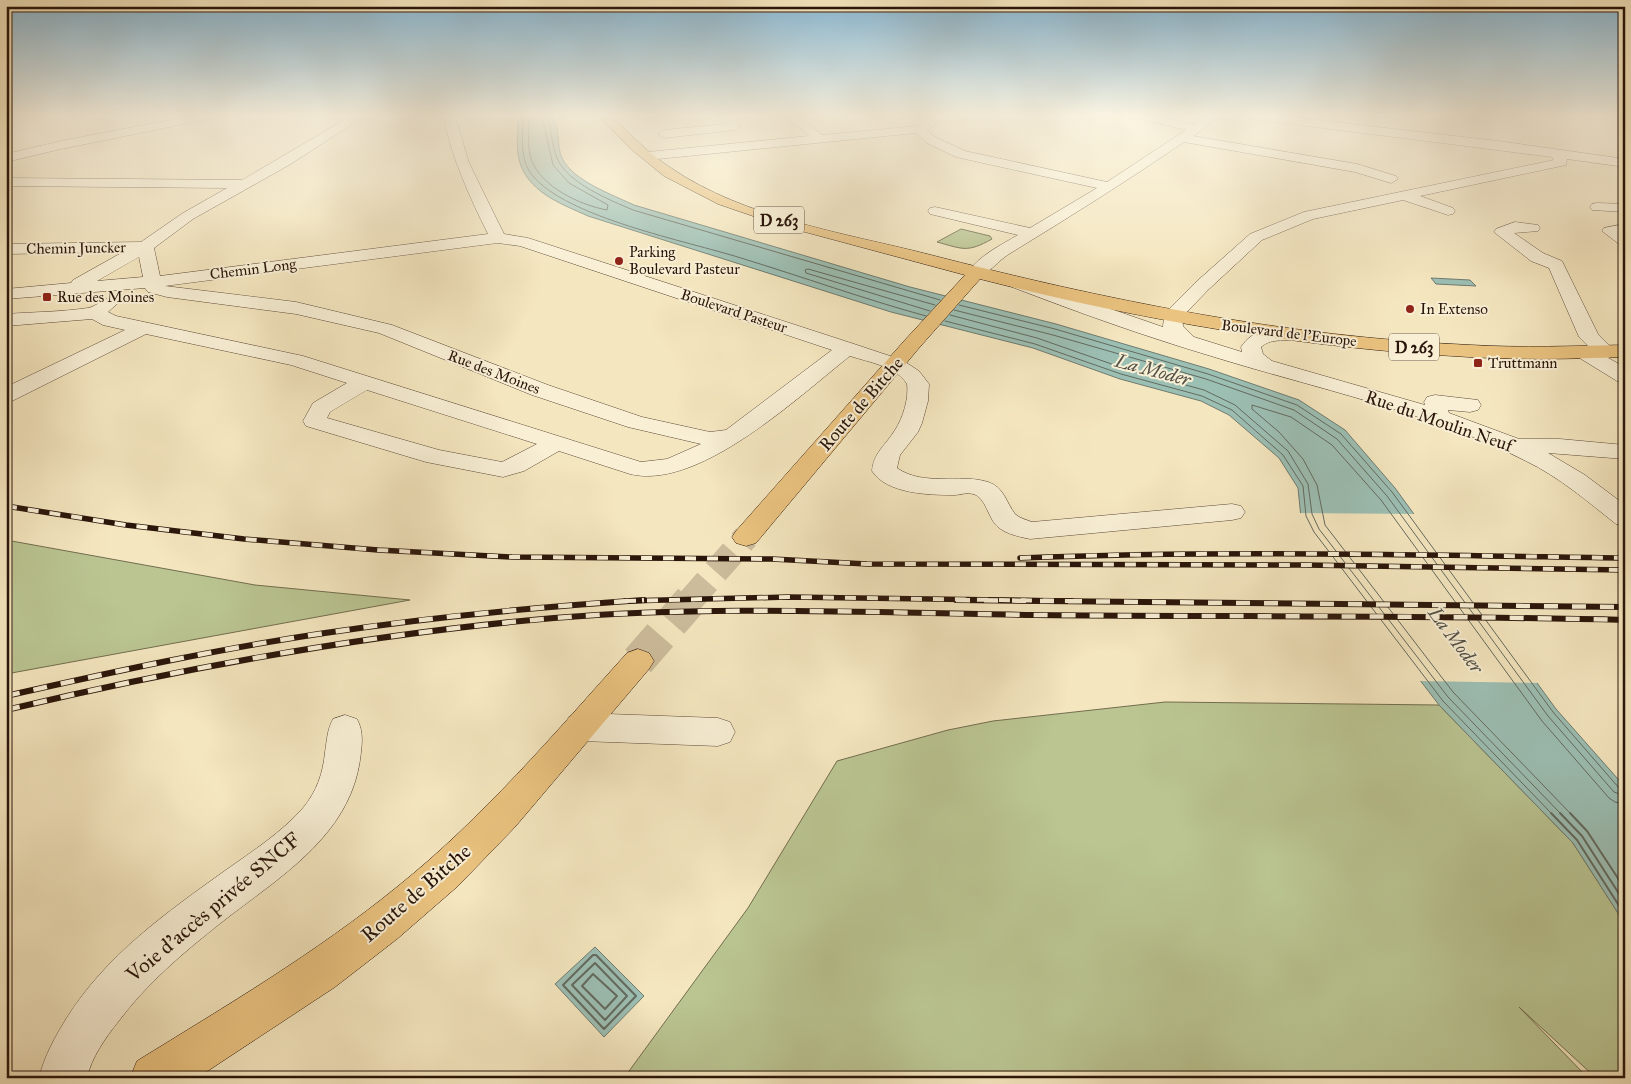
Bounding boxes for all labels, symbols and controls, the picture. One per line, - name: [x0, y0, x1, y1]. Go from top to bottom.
- road number: D 263: [754, 206, 804, 234]
- street label: Chemin Juncker: [26, 238, 126, 259]
- place label: Parking Boulevard Pasteur: [629, 243, 740, 278]
- street label: Chemin Long: [209, 255, 298, 283]
- marker: Parking Boulevard Pasteur: [613, 255, 625, 267]
- street label: Boulevard Pasteur: [678, 285, 790, 337]
- place label: Rue des Moines: [57, 288, 154, 306]
- marker: Rue des Moines: [41, 291, 53, 303]
- place label: In Extenso: [1420, 300, 1488, 318]
- marker: In Extenso: [1404, 303, 1416, 315]
- street label: Boulevard de l'Europe: [1220, 316, 1358, 350]
- road number: D 263: [1389, 334, 1439, 361]
- street label: Rue des Moines: [445, 346, 543, 398]
- water label: La Moder: [1112, 349, 1194, 391]
- street label: Route de Bitche: [814, 352, 908, 456]
- place label: Truttmann: [1488, 354, 1557, 372]
- marker: Truttmann: [1472, 357, 1484, 369]
- street label: Rue du Moulin Neuf: [1362, 385, 1518, 458]
- water label: La Moder: [1423, 601, 1489, 679]
- street label: Voie d'accès privée SNCF: [120, 826, 306, 988]
- street label: Route de Bitche: [356, 838, 476, 948]

